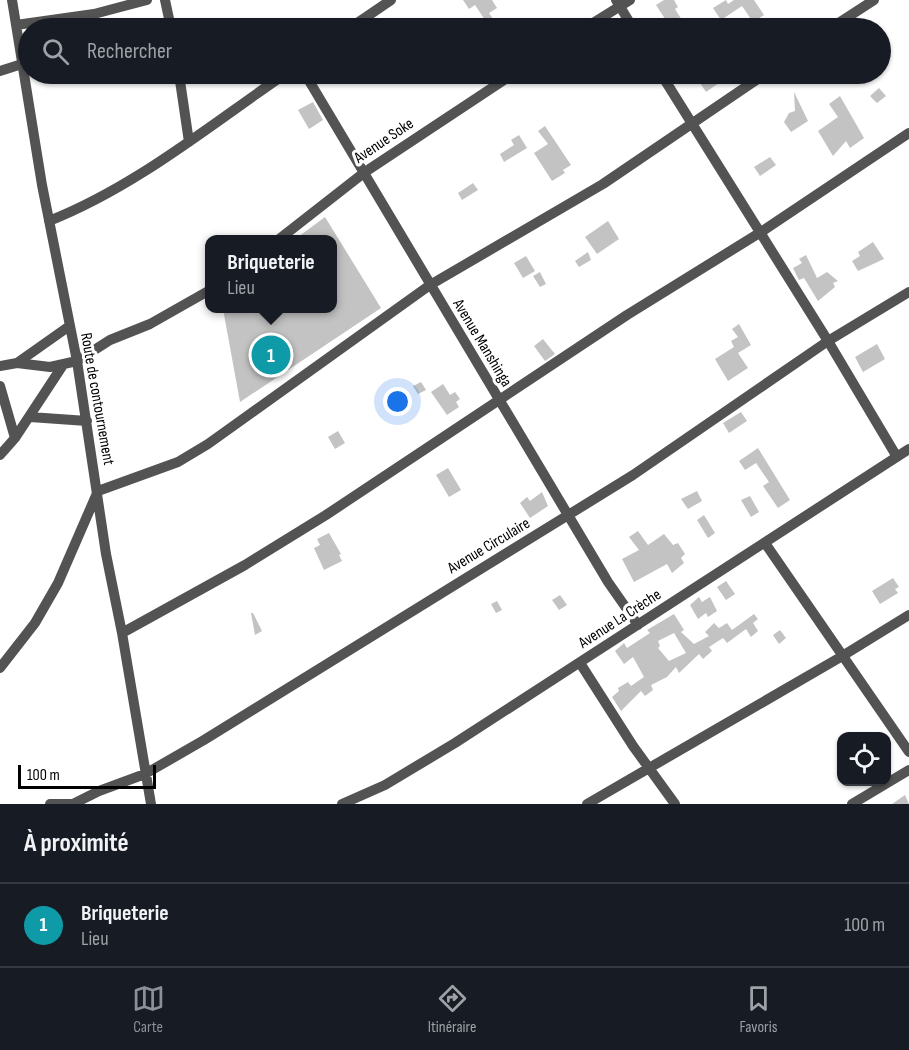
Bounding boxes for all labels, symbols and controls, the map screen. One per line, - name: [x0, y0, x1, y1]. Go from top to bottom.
- search box: [18, 18, 891, 84]
- icon: search: [39, 35, 72, 68]
- text: Rechercher: [87, 38, 172, 65]
- street label: Avenue Soke: [350, 114, 417, 168]
- popup: [205, 235, 337, 313]
- text: Briqueterie: [227, 249, 315, 276]
- text: Lieu: [227, 276, 255, 300]
- street label: Avenue Manshinga: [448, 295, 516, 390]
- street label: Route de contournement: [76, 331, 118, 467]
- pin: 1: [252, 332, 290, 378]
- your location: [383, 387, 412, 416]
- street label: Avenue Circulaire: [444, 514, 534, 579]
- street label: Avenue La Crèche: [574, 585, 665, 653]
- map controls: [837, 732, 891, 786]
- button: locate: [837, 732, 891, 786]
- scale bar: [18, 762, 156, 790]
- text: 100 m: [27, 766, 60, 785]
- text: À proximité: [24, 828, 129, 859]
- text: Briqueterie: [81, 900, 169, 927]
- text: 1: [40, 913, 47, 937]
- text: 100 m: [844, 913, 885, 937]
- text: Lieu: [81, 927, 109, 951]
- tab: Carte: [132, 982, 165, 1037]
- tab: Itinéraire: [428, 982, 476, 1037]
- tab: Favoris: [740, 982, 777, 1037]

